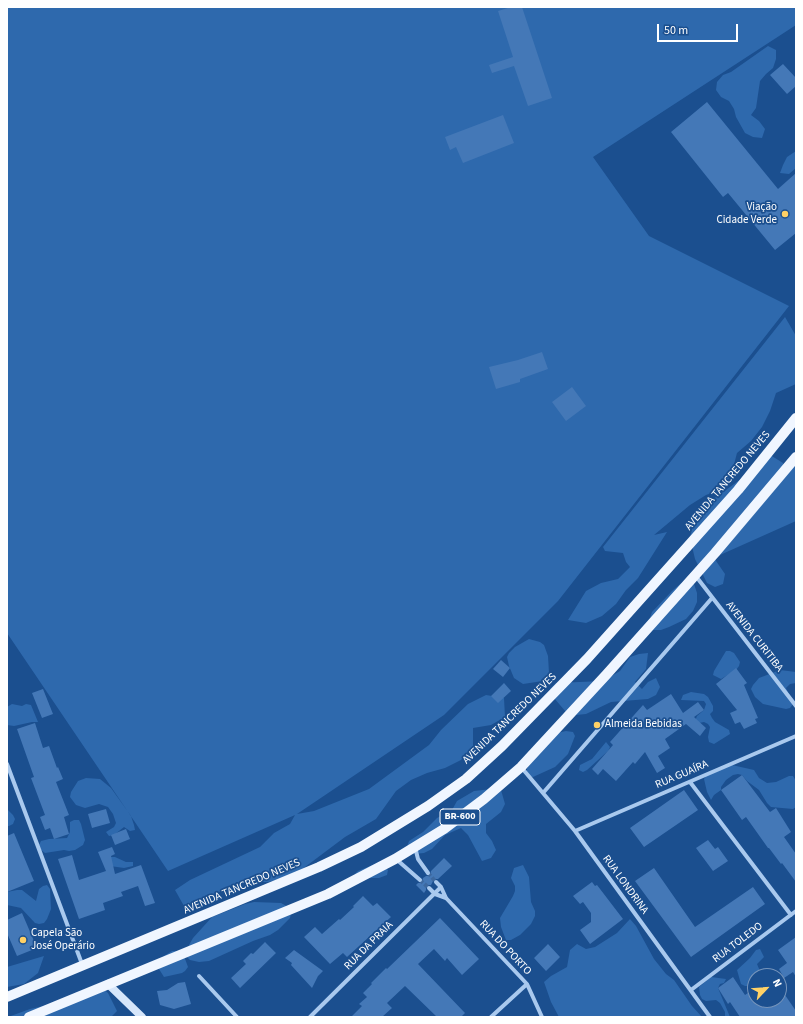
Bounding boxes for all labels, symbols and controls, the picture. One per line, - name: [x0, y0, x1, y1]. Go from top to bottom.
- scale bar: [659, 16, 740, 42]
- text: 50 m: [664, 22, 688, 39]
- place label: Viação Cidade Verde: [716, 201, 777, 227]
- marker: Viação Cidade Verde: [780, 209, 790, 219]
- street label: AVENIDA TANCREDO NEVES: [683, 429, 773, 533]
- street label: AVENIDA CURITIBA: [722, 599, 786, 675]
- street label: AVENIDA TANCREDO NEVES: [460, 671, 560, 767]
- place label: Almeida Bebidas: [605, 718, 682, 732]
- marker: Almeida Bebidas: [592, 720, 602, 730]
- street label: RUA GUAÍRA: [654, 758, 710, 792]
- road number: BR-600: [440, 809, 480, 825]
- street label: RUA LONDRINA: [599, 853, 651, 917]
- street label: AVENIDA TANCREDO NEVES: [182, 856, 302, 918]
- street label: RUA DO PORTO: [476, 918, 534, 978]
- street label: RUA DA PRAIA: [342, 919, 396, 973]
- street label: RUA TOLEDO: [710, 920, 766, 966]
- place label: Capela São José Operário: [31, 927, 95, 953]
- marker: Capela São José Operário: [18, 935, 28, 945]
- north arrow: [747, 968, 787, 1008]
- text: N: [769, 976, 786, 990]

